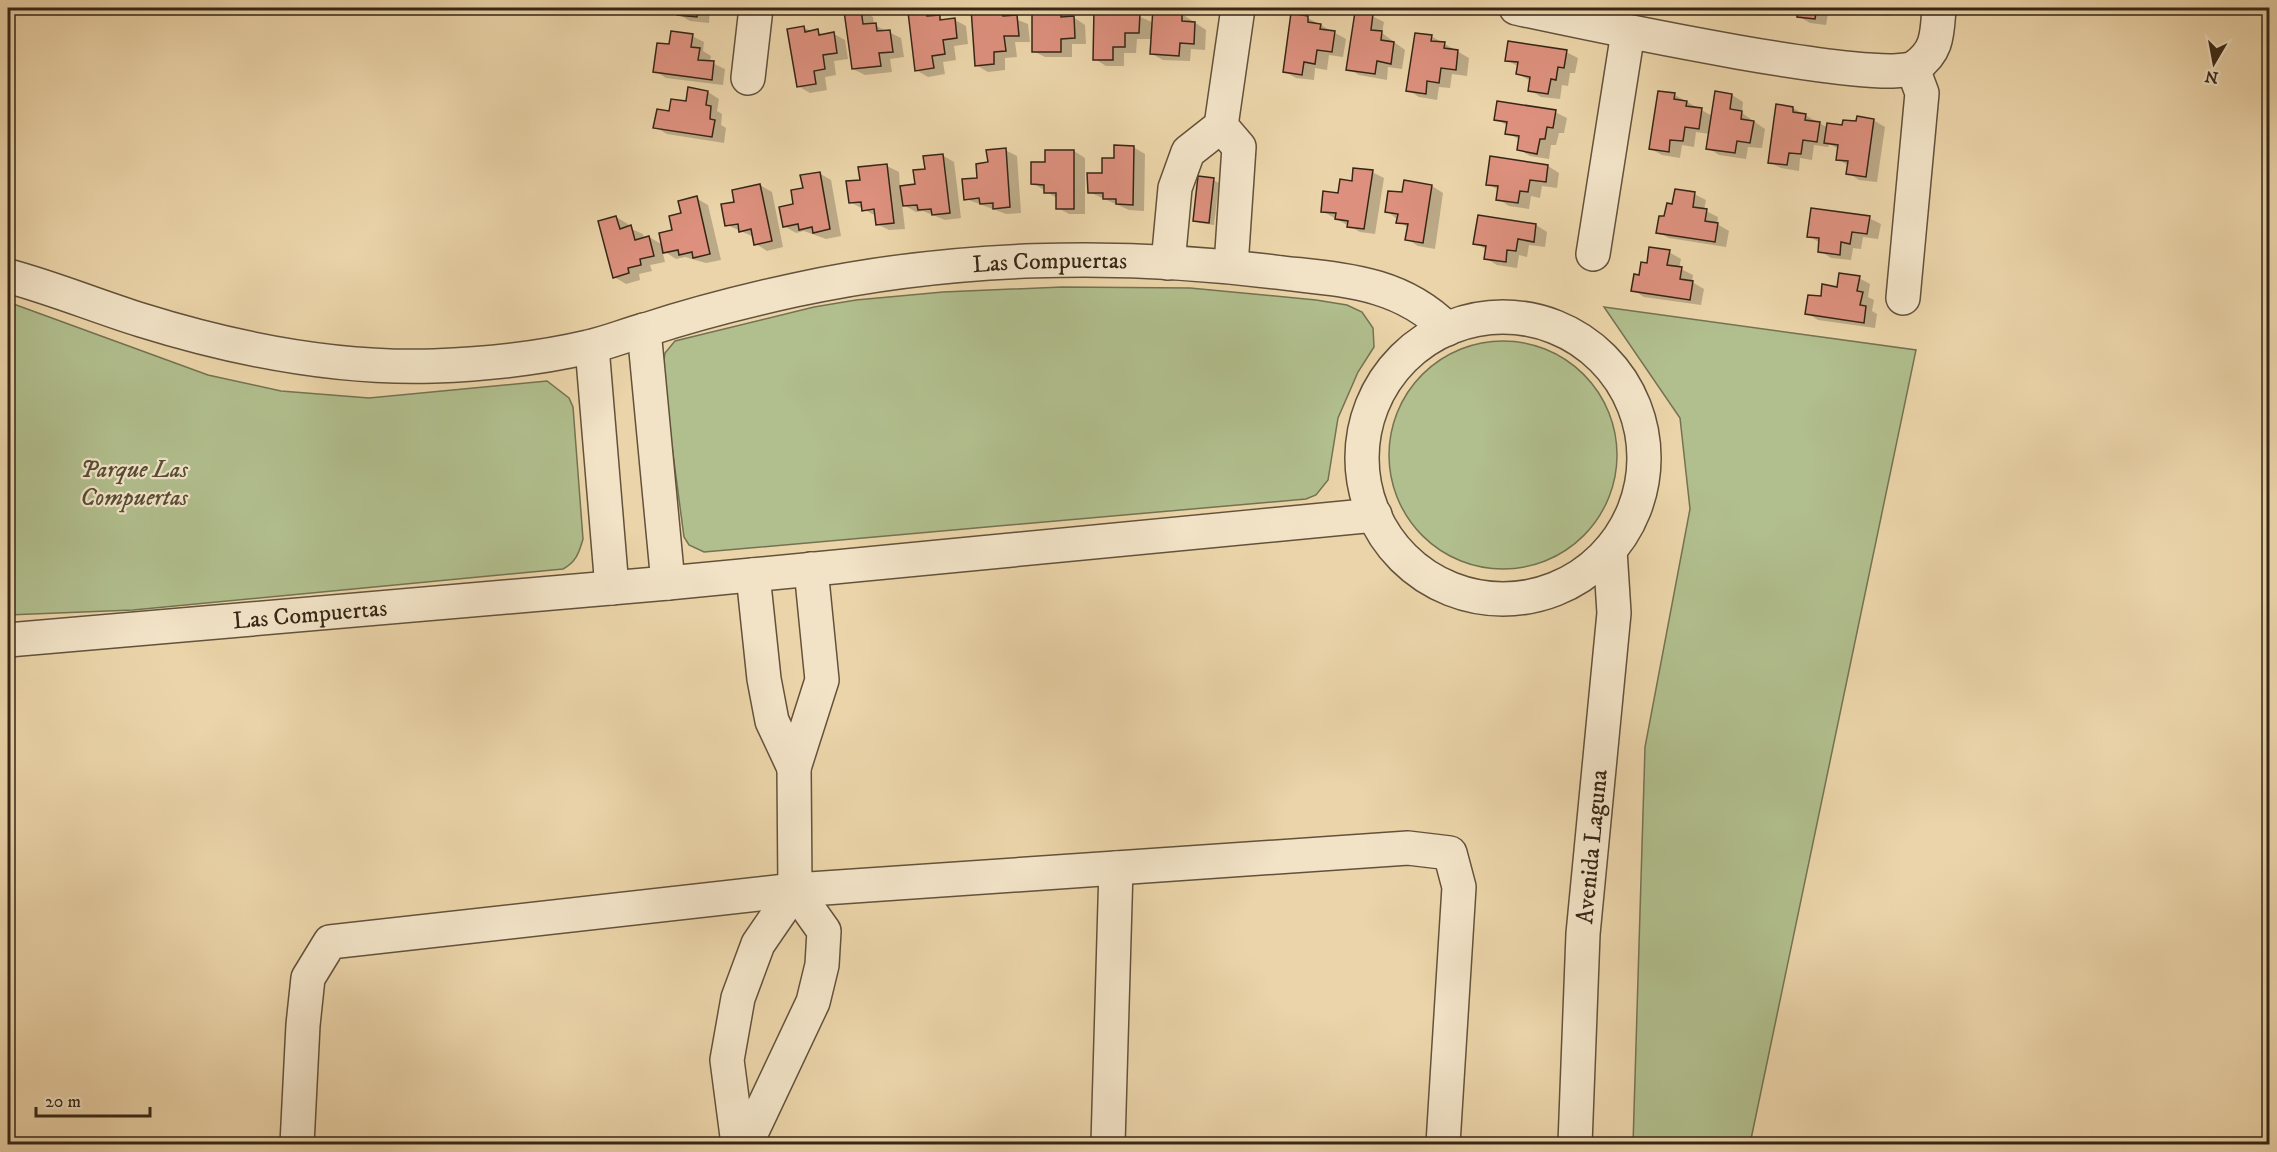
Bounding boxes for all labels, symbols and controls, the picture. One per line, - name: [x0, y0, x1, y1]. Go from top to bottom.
- north arrow: [2184, 33, 2244, 93]
- text: N: [2203, 66, 2220, 88]
- street label: Las Compuertas: [971, 246, 1127, 280]
- park label: Parque Las Compuertas: [80, 455, 189, 513]
- street label: Las Compuertas: [232, 593, 388, 637]
- street label: Avenida Laguna: [1570, 767, 1615, 925]
- scale bar: [36, 1080, 150, 1118]
- text: 20 m: [45, 1091, 81, 1113]

